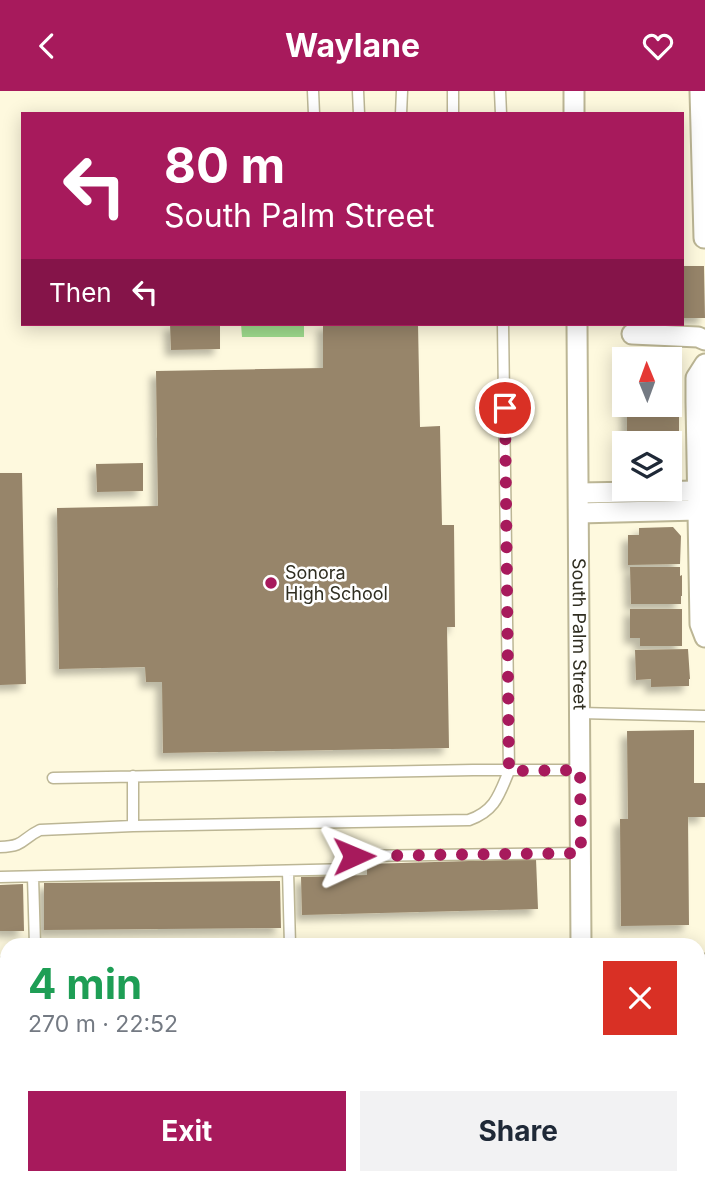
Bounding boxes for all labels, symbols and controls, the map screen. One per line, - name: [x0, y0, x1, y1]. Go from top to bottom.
- text: Waylane: [285, 26, 420, 65]
- icon: back: [28, 27, 66, 65]
- icon: heart: [639, 27, 677, 65]
- text: 80 m: [164, 136, 285, 195]
- icon: left: [49, 140, 140, 231]
- text: South Palm Street: [164, 196, 435, 235]
- icon: left: [126, 273, 164, 311]
- text: Then: [49, 277, 112, 308]
- north arrow: [612, 347, 682, 417]
- map controls: [612, 347, 682, 501]
- pin: [475, 378, 535, 438]
- icon: arrive: [486, 389, 524, 427]
- button: layers: [612, 431, 682, 501]
- street label: South Palm Street: [569, 558, 590, 710]
- place label: Sonora High School: [285, 562, 388, 604]
- marker: Sonora High School: [263, 575, 279, 591]
- position arrow: [317, 819, 391, 893]
- text: 4 min: [28, 958, 142, 1009]
- button: close: [603, 961, 677, 1035]
- text: 270 m · 22:52: [28, 1010, 178, 1038]
- button: Exit: [28, 1091, 346, 1171]
- button: Share: [360, 1091, 677, 1171]

